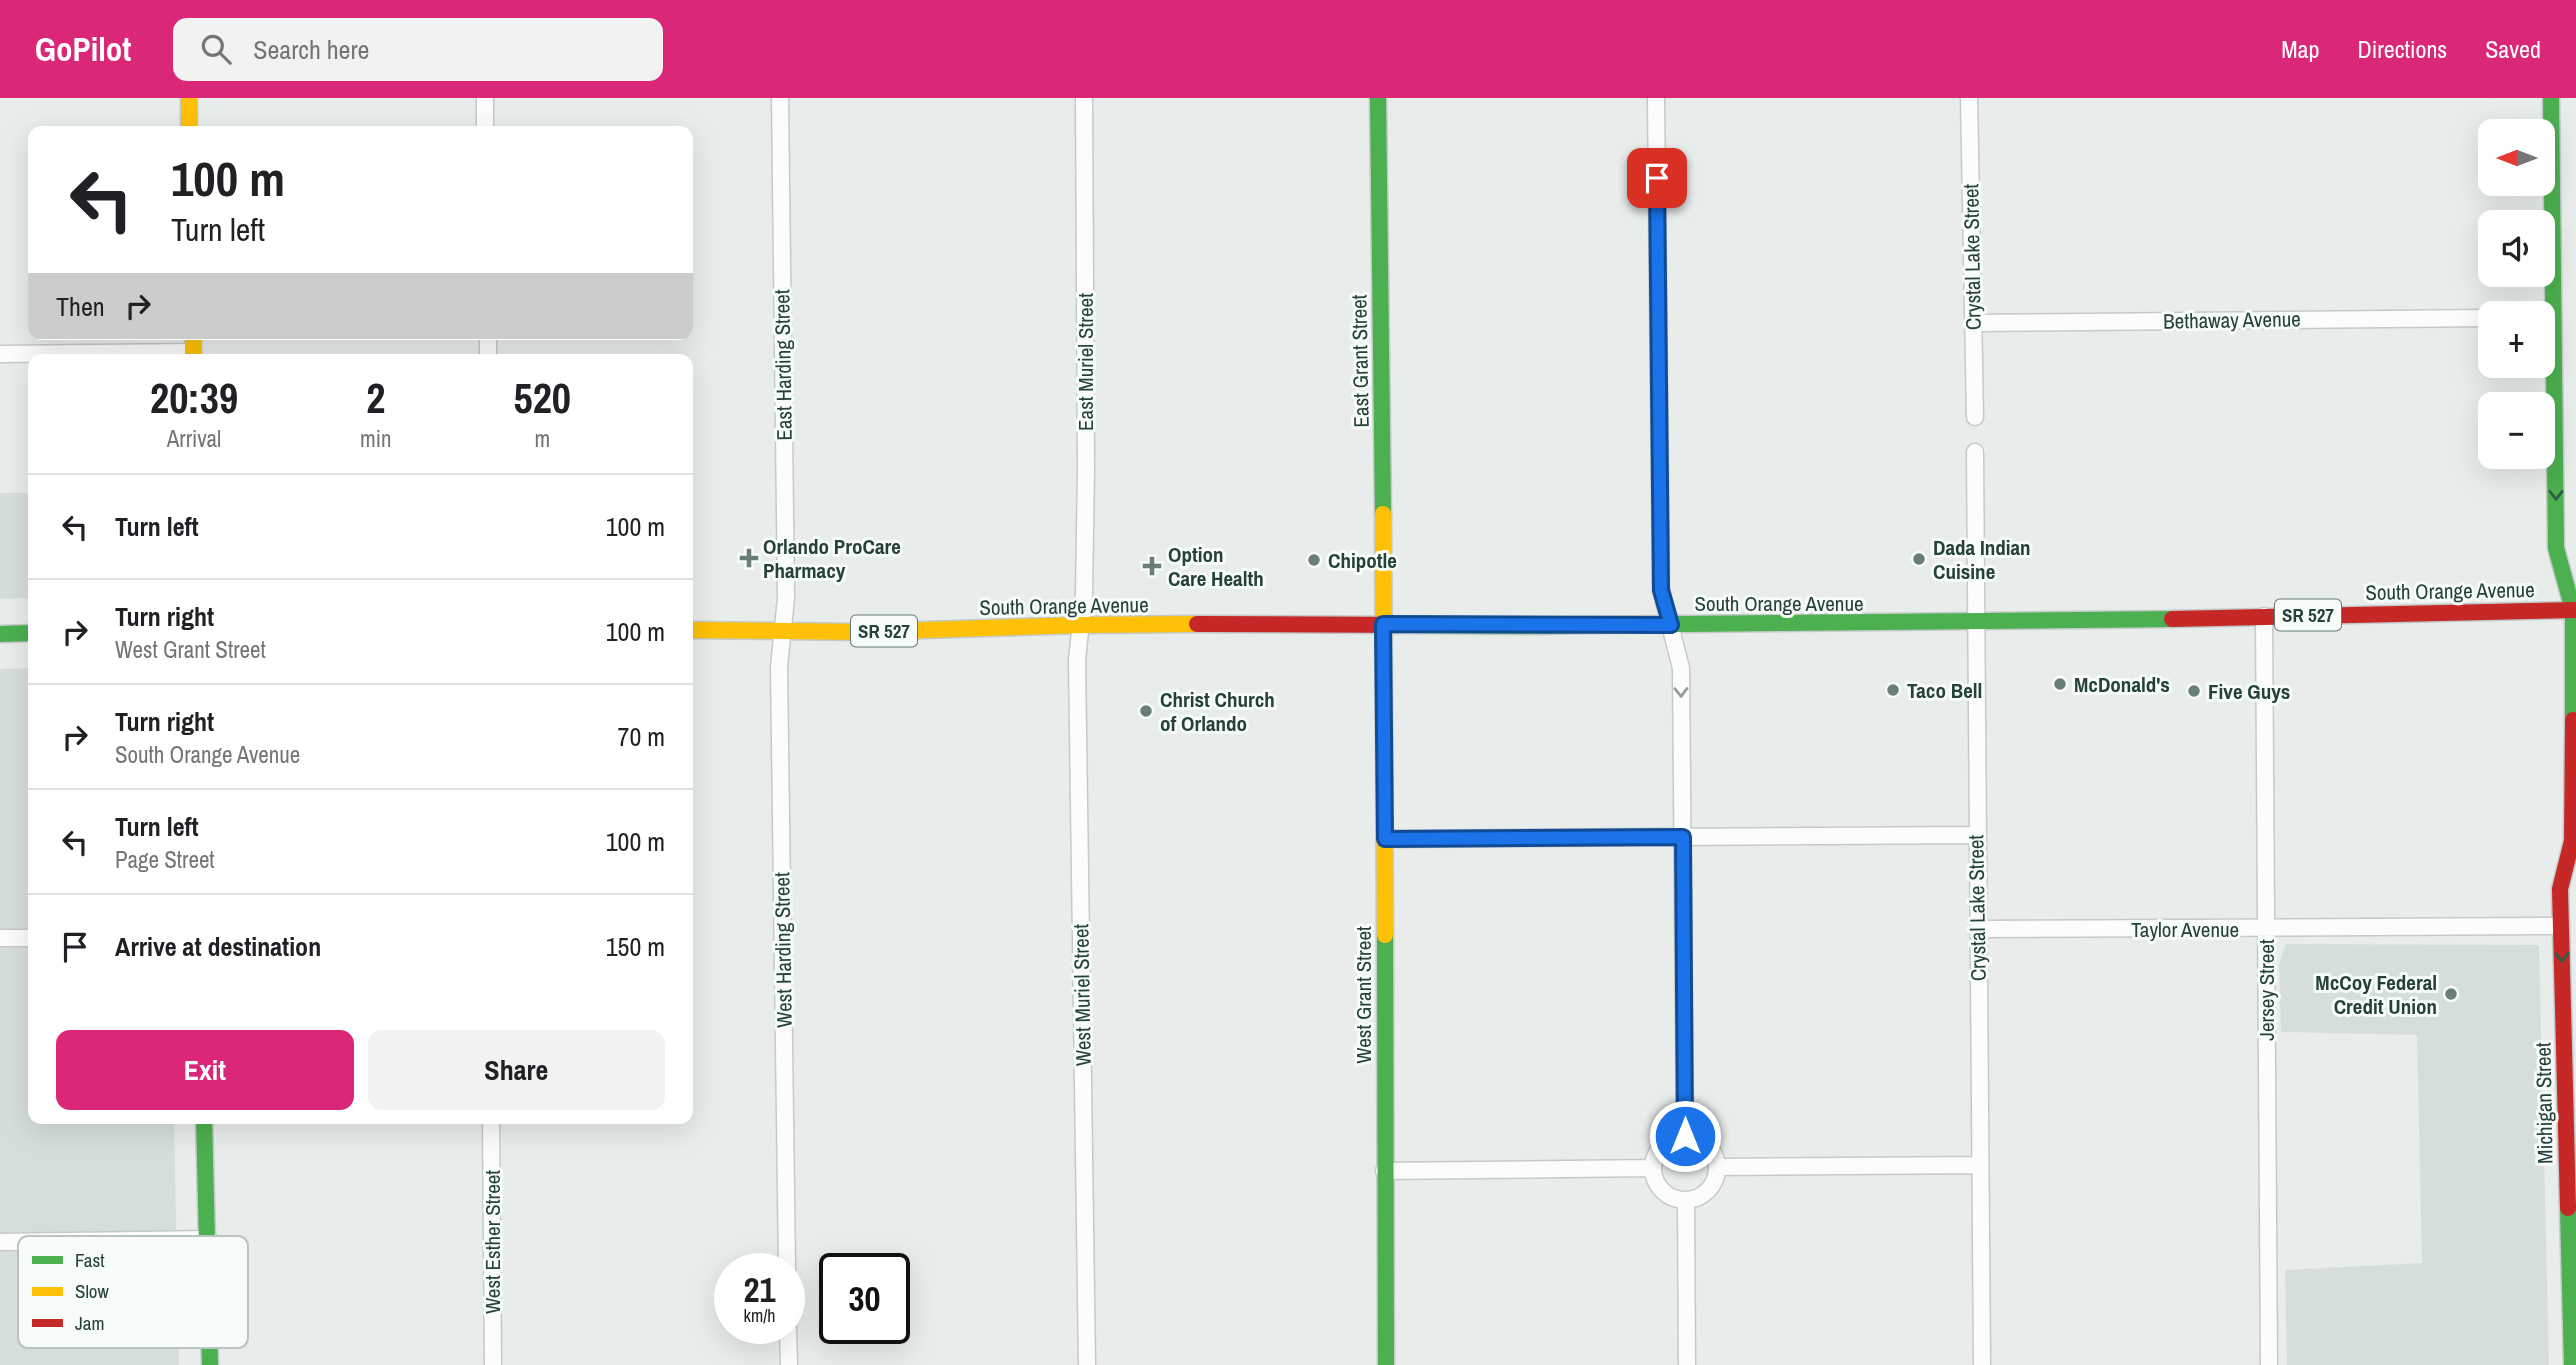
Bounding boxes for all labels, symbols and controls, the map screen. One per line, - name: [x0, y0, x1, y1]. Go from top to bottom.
- search box: [173, 18, 663, 81]
- text: GoPilot: [35, 27, 131, 71]
- icon: search: [197, 30, 235, 68]
- text: Search here: [253, 32, 369, 67]
- text: Map: [2281, 33, 2319, 65]
- text: Directions: [2357, 33, 2447, 65]
- text: Saved: [2485, 33, 2541, 65]
- north arrow: [2478, 119, 2555, 196]
- map controls: [2478, 119, 2555, 469]
- text: 100 m: [171, 145, 285, 211]
- pin: [1627, 148, 1687, 208]
- icon: left: [56, 154, 147, 245]
- icon: arrive: [1638, 159, 1676, 197]
- street label: Crystal Lake Street: [1956, 183, 1988, 330]
- text: Turn left: [171, 208, 265, 251]
- button: sound: [2478, 210, 2555, 287]
- icon: right: [119, 287, 157, 325]
- text: Then: [56, 289, 105, 324]
- street label: East Harding Street: [767, 289, 799, 441]
- street label: East Muriel Street: [1071, 293, 1100, 431]
- street label: East Grant Street: [1344, 294, 1376, 428]
- button: +: [2478, 301, 2555, 378]
- street label: Bethaway Avenue: [2163, 304, 2301, 336]
- text: 20:39: [150, 370, 238, 426]
- text: 2: [366, 370, 385, 426]
- text: 520: [514, 370, 571, 426]
- button: −: [2478, 392, 2555, 469]
- text: Arrival: [167, 423, 221, 454]
- text: min: [360, 423, 392, 454]
- text: m: [534, 423, 550, 454]
- one-way arrow: [2548, 490, 2564, 500]
- icon: left: [56, 508, 94, 546]
- text: Turn left: [115, 509, 199, 544]
- text: 100 m: [606, 509, 665, 544]
- place label: Orlando ProCare Pharmacy: [763, 532, 901, 585]
- place label: Dada Indian Cuisine: [1933, 533, 2031, 586]
- place label: Option Care Health: [1168, 540, 1264, 593]
- place label: Chipotle: [1328, 546, 1397, 575]
- marker: Orlando ProCare Pharmacy: [741, 550, 757, 566]
- marker: Dada Indian Cuisine: [1911, 551, 1927, 567]
- marker: Chipotle: [1306, 552, 1322, 568]
- marker: Option Care Health: [1142, 556, 1162, 576]
- street label: South Orange Avenue: [2365, 575, 2535, 607]
- street label: South Orange Avenue: [1694, 589, 1864, 618]
- street label: South Orange Avenue: [979, 590, 1149, 622]
- text: Turn right: [115, 599, 214, 634]
- road number: SR 527: [2275, 600, 2341, 630]
- icon: right: [56, 613, 94, 651]
- text: 100 m: [606, 614, 665, 649]
- road number: SR 527: [851, 616, 917, 646]
- text: West Grant Street: [115, 634, 266, 665]
- place label: McDonald's: [2074, 670, 2170, 699]
- place label: Taco Bell: [1907, 676, 1982, 705]
- marker: McDonald's: [2052, 676, 2068, 692]
- place label: Five Guys: [2208, 677, 2290, 706]
- marker: Taco Bell: [1885, 682, 1901, 698]
- marker: Five Guys: [2186, 683, 2202, 699]
- place label: Christ Church of Orlando: [1160, 685, 1275, 738]
- one-way arrow: [1673, 687, 1689, 698]
- marker: Christ Church of Orlando: [1138, 703, 1154, 719]
- text: Turn right: [115, 704, 214, 739]
- icon: right: [56, 718, 94, 756]
- text: 70 m: [618, 719, 665, 754]
- text: South Orange Avenue: [115, 739, 300, 770]
- text: Turn left: [115, 809, 199, 844]
- icon: left: [56, 823, 94, 861]
- text: 100 m: [606, 824, 665, 859]
- street label: Crystal Lake Street: [1961, 834, 1993, 981]
- text: Page Street: [115, 844, 215, 875]
- street label: West Harding Street: [767, 872, 799, 1028]
- street label: Taylor Avenue: [2131, 915, 2239, 944]
- street label: West Muriel Street: [1066, 923, 1098, 1066]
- street label: West Grant Street: [1349, 926, 1378, 1064]
- icon: arrive: [56, 928, 94, 966]
- text: Arrive at destination: [115, 929, 321, 964]
- text: 150 m: [606, 929, 665, 964]
- street label: Jersey Street: [2252, 939, 2281, 1041]
- one-way arrow: [2554, 952, 2569, 963]
- place label: McCoy Federal Credit Union: [2315, 968, 2437, 1021]
- marker: McCoy Federal Credit Union: [2443, 986, 2459, 1002]
- button: Exit: [56, 1030, 354, 1110]
- button: Share: [368, 1030, 665, 1110]
- street label: Michigan Street: [2528, 1042, 2560, 1164]
- position arrow: [1648, 1099, 1722, 1173]
- street label: West Esther Street: [478, 1170, 507, 1314]
- legend: [18, 1236, 248, 1348]
- text: Fast: [75, 1247, 105, 1273]
- speed limit sign: 30: [819, 1253, 910, 1344]
- text: 21: [744, 1266, 775, 1313]
- text: Slow: [75, 1278, 110, 1304]
- text: km/h: [744, 1303, 776, 1328]
- text: Jam: [75, 1310, 104, 1336]

